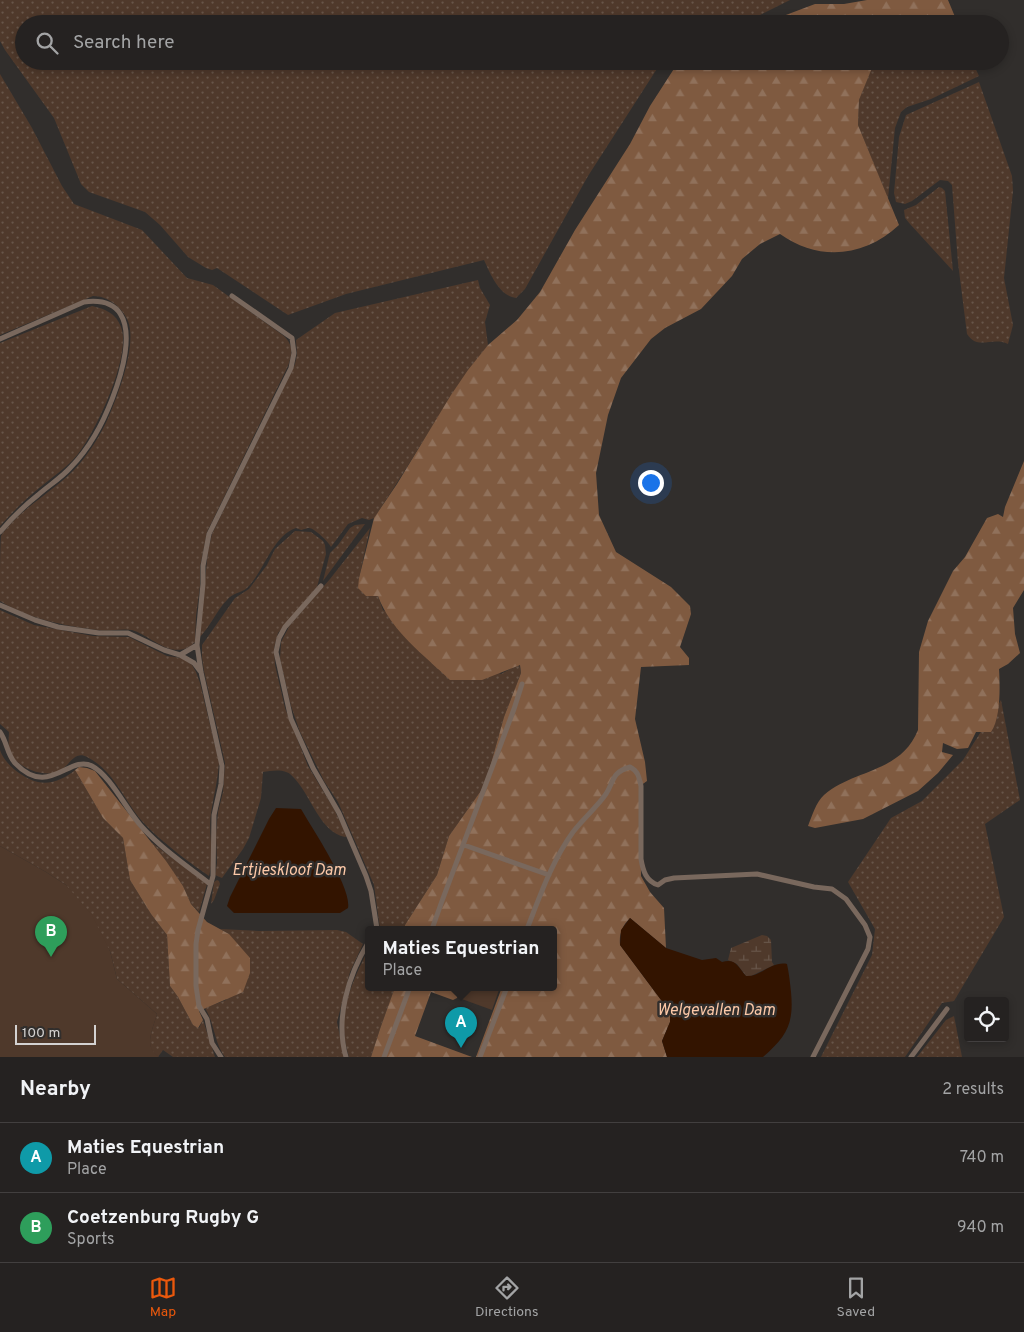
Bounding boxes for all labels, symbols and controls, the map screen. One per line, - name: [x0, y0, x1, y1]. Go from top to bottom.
- search box: [15, 15, 1009, 70]
- icon: search: [33, 29, 61, 57]
- text: Search here: [73, 31, 175, 55]
- your location: [638, 470, 664, 496]
- water label: Ertjieskloof Dam: [232, 861, 346, 881]
- pin: B: [35, 916, 67, 957]
- popup: [365, 926, 557, 991]
- text: Maties Equestrian: [382, 937, 540, 961]
- text: Place: [382, 961, 422, 981]
- map controls: [964, 997, 1009, 1042]
- button: locate: [964, 997, 1009, 1042]
- water label: Welgevallen Dam: [657, 1001, 775, 1021]
- pin: A: [445, 1007, 477, 1048]
- scale bar: [15, 1022, 96, 1045]
- text: 100 m: [22, 1025, 60, 1042]
- text: Nearby: [20, 1076, 91, 1103]
- text: 2 results: [942, 1080, 1004, 1100]
- text: Maties Equestrian: [67, 1136, 224, 1160]
- text: A: [30, 1148, 42, 1168]
- text: 740 m: [960, 1148, 1004, 1168]
- text: Place: [67, 1160, 107, 1180]
- text: Coetzenburg Rugby G: [67, 1206, 259, 1230]
- text: B: [30, 1218, 42, 1238]
- text: 940 m: [957, 1218, 1004, 1238]
- text: Sports: [67, 1230, 115, 1250]
- tab: Map: [149, 1274, 177, 1321]
- tab: Directions: [475, 1274, 539, 1321]
- tab: Saved: [837, 1274, 875, 1321]

